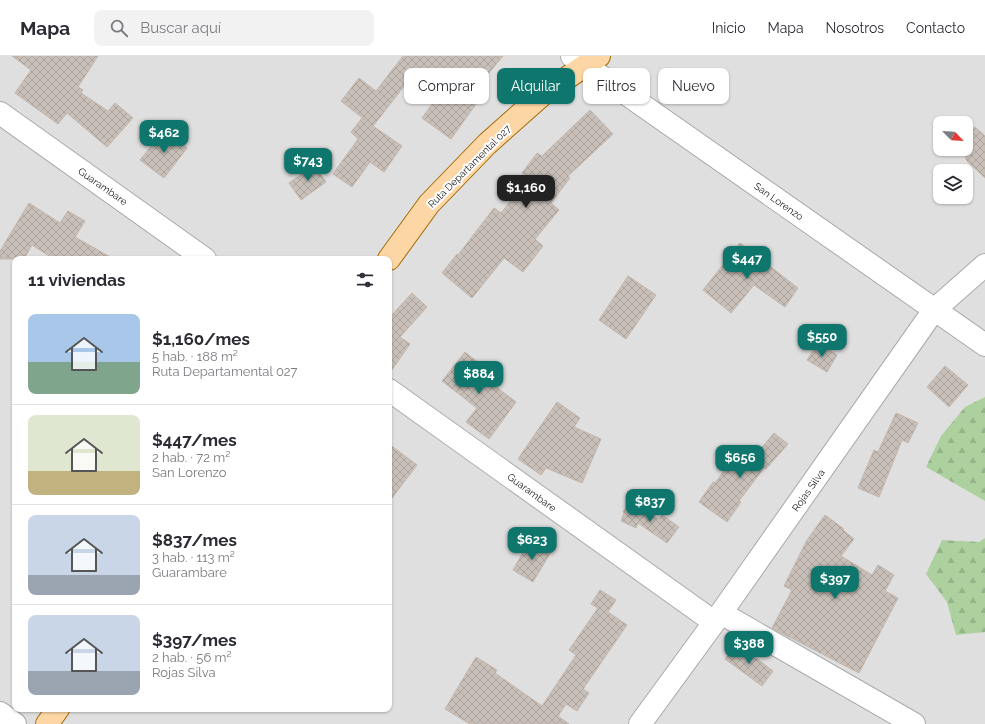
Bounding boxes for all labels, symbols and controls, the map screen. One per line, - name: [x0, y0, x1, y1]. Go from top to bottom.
- search box: [94, 10, 374, 46]
- text: Mapa: [20, 17, 70, 39]
- icon: search: [108, 17, 130, 39]
- text: Buscar aquí: [140, 19, 221, 37]
- text: Inicio: [712, 20, 745, 36]
- text: Mapa: [767, 20, 804, 36]
- text: Nosotros: [826, 20, 884, 36]
- text: Contacto: [906, 20, 965, 36]
- chip: Comprar: [404, 68, 489, 104]
- chip: Alquilar: [497, 68, 575, 104]
- chip: Filtros: [583, 68, 650, 104]
- chip: Nuevo: [658, 68, 729, 104]
- north arrow: [933, 116, 973, 156]
- map controls: [933, 116, 973, 204]
- pin: $462: [140, 120, 188, 154]
- street label: Ruta Departamental 027: [426, 122, 513, 210]
- text: $462: [149, 125, 179, 140]
- pin: $743: [284, 148, 332, 182]
- text: $743: [293, 153, 323, 168]
- button: layers: [933, 164, 973, 204]
- street label: Guarambare: [76, 165, 130, 207]
- pin: $1,160: [493, 175, 559, 209]
- text: $1,160: [506, 180, 546, 195]
- street label: San Lorenzo: [752, 180, 805, 222]
- pin: $447: [723, 246, 771, 280]
- text: $447: [732, 251, 762, 266]
- icon: filters: [354, 269, 376, 291]
- text: 11 viviendas: [28, 270, 125, 290]
- pin: $550: [798, 324, 846, 358]
- text: $1,160/mes: [152, 329, 250, 349]
- text: $550: [807, 329, 837, 344]
- icon: home: [60, 330, 108, 378]
- text: 5 hab. · 188 m²: [152, 349, 238, 364]
- pin: $884: [455, 361, 503, 395]
- text: Ruta Departamental 027: [152, 364, 298, 379]
- text: $884: [463, 366, 495, 381]
- text: $447/mes: [152, 430, 237, 450]
- icon: home: [60, 431, 108, 479]
- pin: $656: [716, 445, 764, 479]
- text: 2 hab. · 72 m²: [152, 450, 230, 465]
- text: $656: [724, 450, 756, 465]
- text: San Lorenzo: [152, 465, 227, 480]
- street label: Rojas Silva: [790, 467, 827, 513]
- street label: Guarambare: [505, 471, 558, 514]
- pin: $837: [626, 489, 674, 523]
- text: $837: [635, 494, 665, 509]
- pin: $623: [508, 527, 556, 561]
- text: $837/mes: [152, 530, 237, 550]
- icon: home: [60, 531, 108, 579]
- text: $623: [517, 532, 547, 547]
- text: 3 hab. · 113 m²: [152, 550, 235, 565]
- text: Guarambare: [152, 565, 227, 580]
- pin: $397: [811, 566, 859, 600]
- text: $397: [820, 571, 850, 586]
- text: $397/mes: [152, 630, 237, 650]
- icon: home: [60, 631, 108, 679]
- pin: $388: [725, 631, 773, 665]
- text: $388: [733, 636, 765, 651]
- text: 2 hab. · 56 m²: [152, 650, 232, 665]
- text: Rojas Silva: [152, 665, 216, 680]

